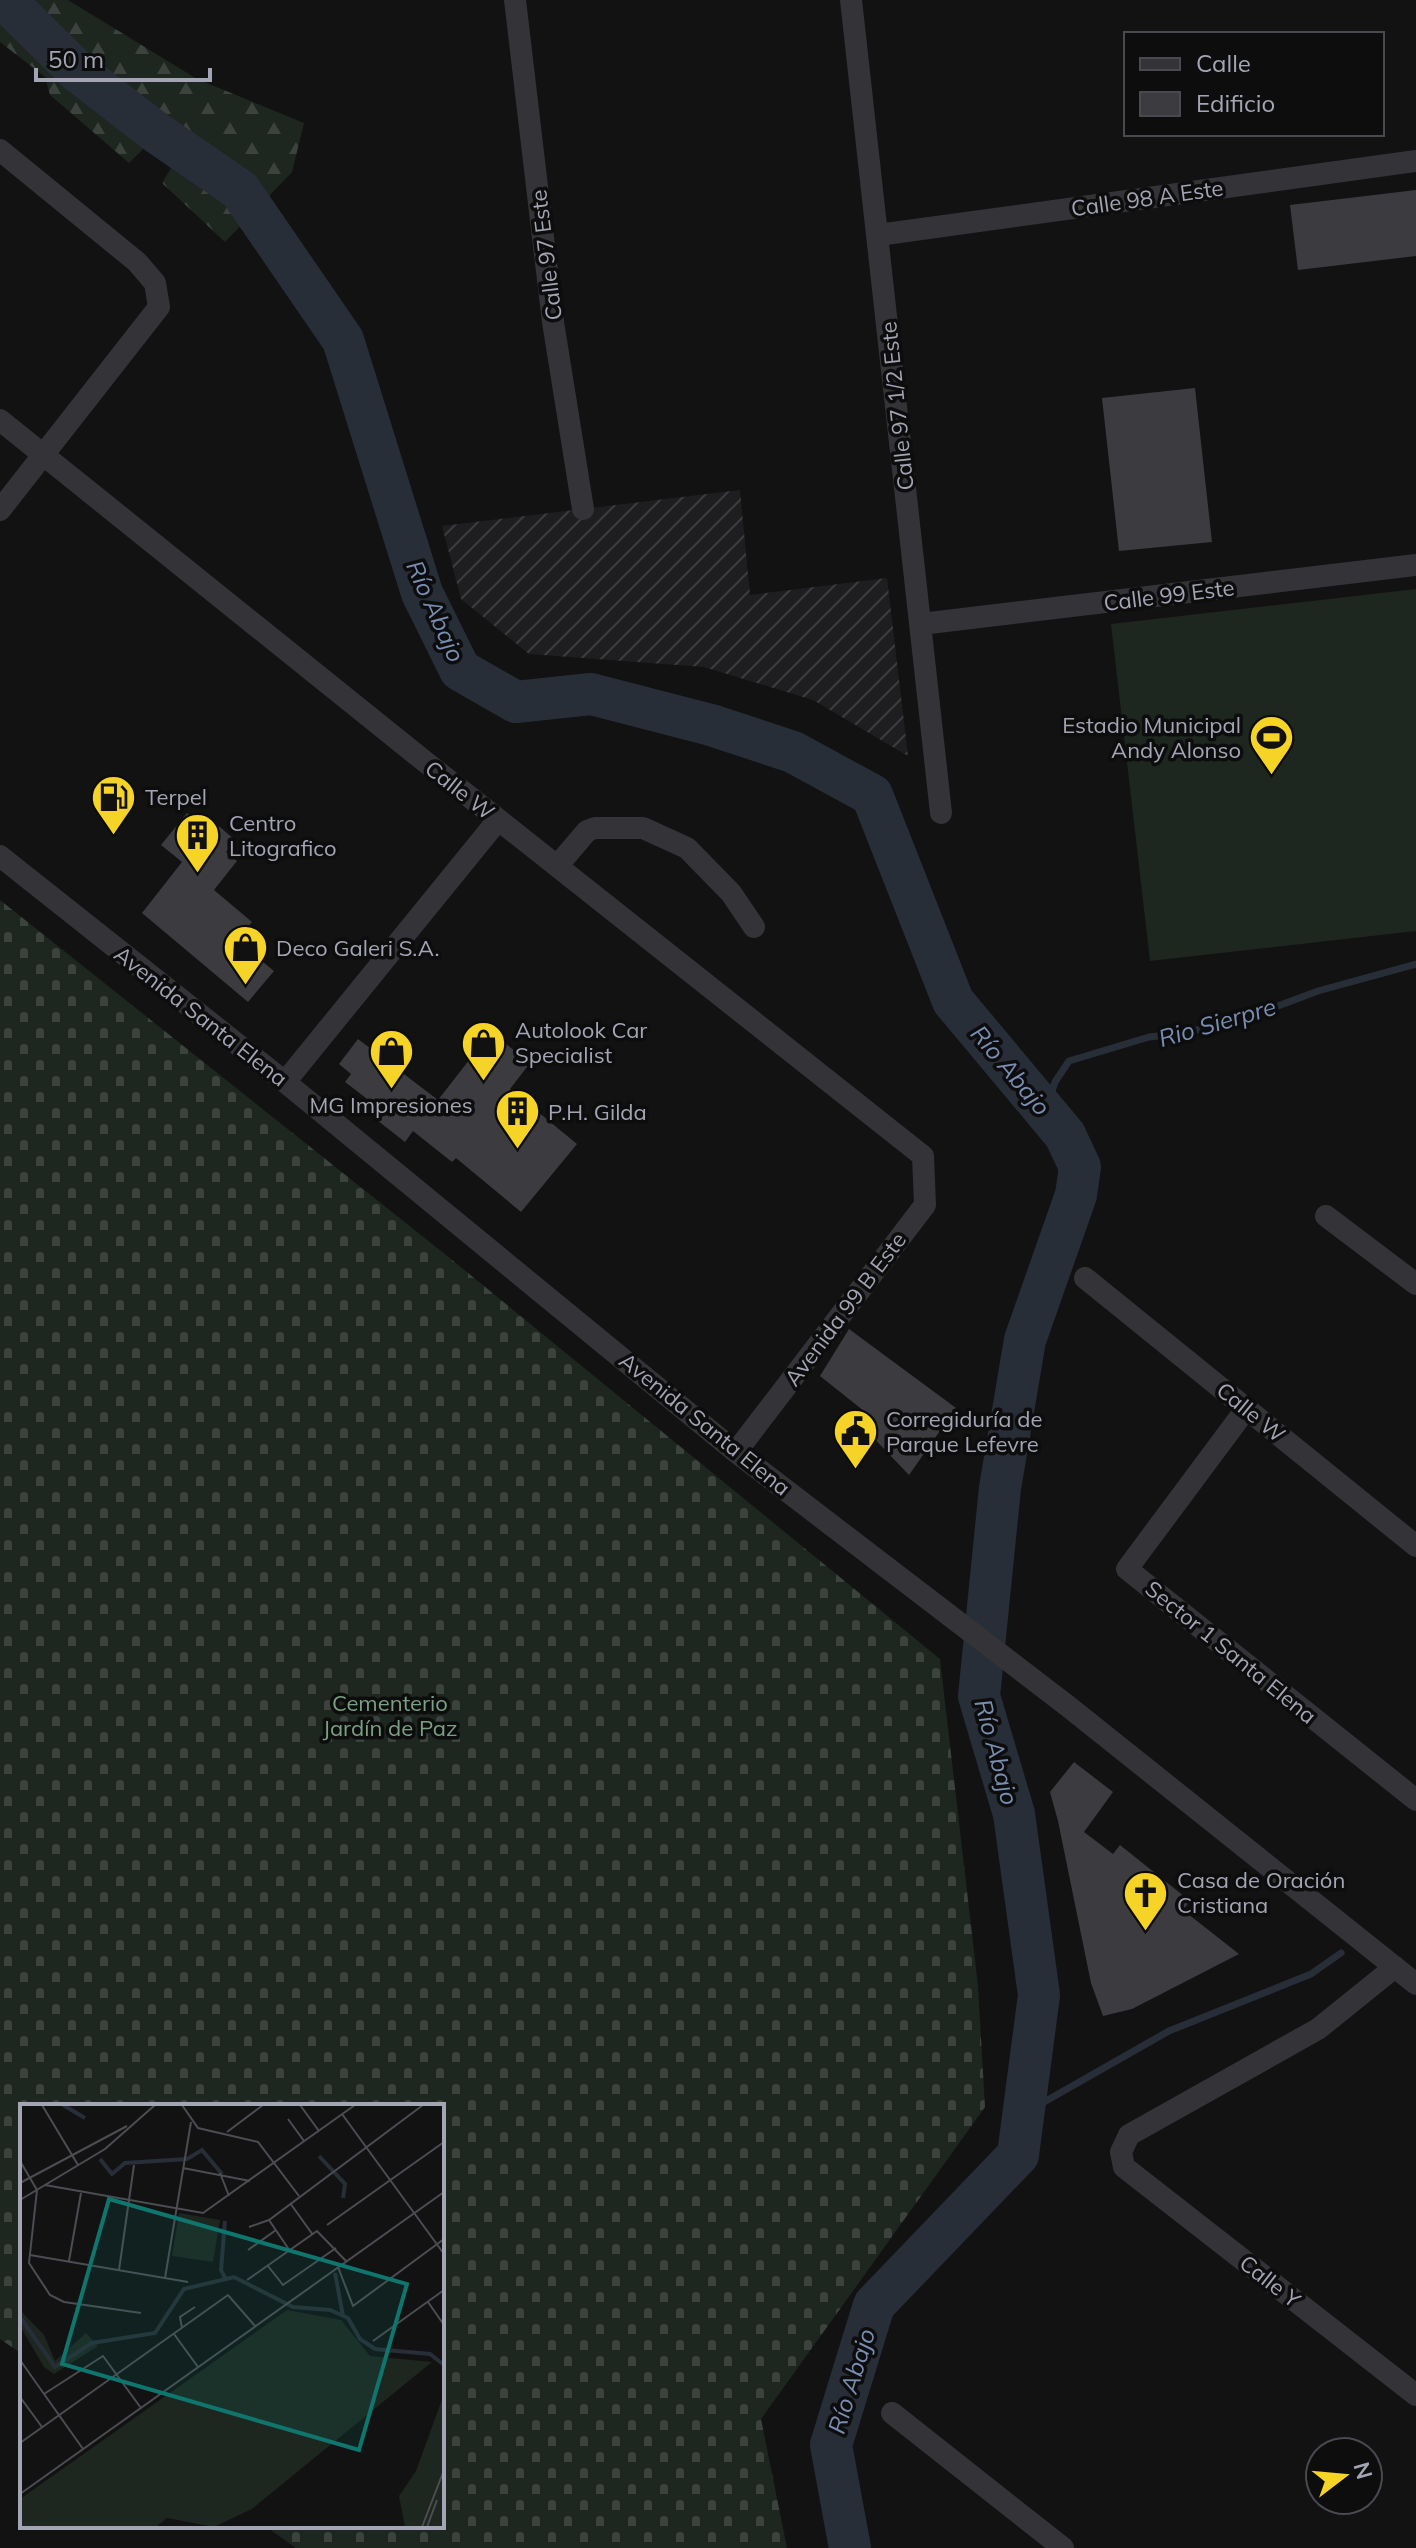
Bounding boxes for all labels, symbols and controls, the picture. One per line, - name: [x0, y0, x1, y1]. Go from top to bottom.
- scale bar: [36, 32, 210, 82]
- legend: [1124, 32, 1384, 136]
- text: 50 m: [48, 44, 104, 74]
- text: Calle: [1196, 48, 1251, 78]
- text: Edificio: [1196, 88, 1275, 118]
- street label: Calle 98 A Este: [1069, 173, 1225, 223]
- street label: Calle 97 Este: [524, 188, 568, 322]
- street label: Calle 97 1/2 Este: [874, 320, 920, 492]
- water label: Río Abajo: [400, 555, 472, 667]
- street label: Calle 99 Este: [1102, 573, 1236, 617]
- place label: Estadio Municipal Andy Alonso: [1062, 711, 1241, 764]
- sports icon: Estadio Municipal Andy Alonso: [1248, 714, 1296, 777]
- street label: Calle W: [420, 754, 500, 826]
- fuel station icon: Terpel: [90, 773, 138, 836]
- place label: Terpel: [145, 783, 207, 811]
- place label: Centro Litografico: [229, 809, 337, 862]
- building icon: Centro Litografico: [174, 812, 222, 875]
- shop icon: Deco Galeri S.A.: [221, 924, 269, 987]
- place label: Deco Galeri S.A.: [276, 934, 439, 962]
- street label: Avenida Santa Elena: [109, 940, 293, 1092]
- water label: Rio Sierpre: [1155, 991, 1279, 1053]
- place label: Autolook Car Specialist: [515, 1016, 647, 1069]
- shop icon: Autolook Car Specialist: [460, 1019, 508, 1082]
- water label: Río Abajo: [965, 1019, 1057, 1121]
- shop icon: MG Impresiones: [367, 1028, 415, 1091]
- building icon: P.H. Gilda: [493, 1088, 541, 1151]
- place label: MG Impresiones: [309, 1091, 473, 1119]
- place label: P.H. Gilda: [548, 1098, 647, 1126]
- street label: Avenida 99 B Este: [778, 1227, 912, 1391]
- street label: Avenida Santa Elena: [614, 1346, 796, 1502]
- street label: Calle W: [1211, 1376, 1291, 1448]
- place label: Corregiduría de Parque Lefevre: [886, 1405, 1042, 1458]
- public building icon: Corregiduría de Parque Lefevre: [831, 1408, 879, 1471]
- street label: Sector 1 Santa Elena: [1140, 1574, 1322, 1730]
- park label: Cementerio Jardín de Paz: [323, 1689, 457, 1742]
- water label: Río Abajo: [969, 1696, 1025, 1808]
- place label: Casa de Oración Cristiana: [1177, 1866, 1345, 1919]
- church icon: Casa de Oración Cristiana: [1122, 1869, 1170, 1932]
- inset map: [20, 2104, 444, 2528]
- street label: Calle Y: [1234, 2249, 1306, 2314]
- water label: Río Abajo: [821, 2325, 881, 2437]
- north arrow: [1304, 2436, 1384, 2516]
- text: N: [1347, 2459, 1379, 2482]

